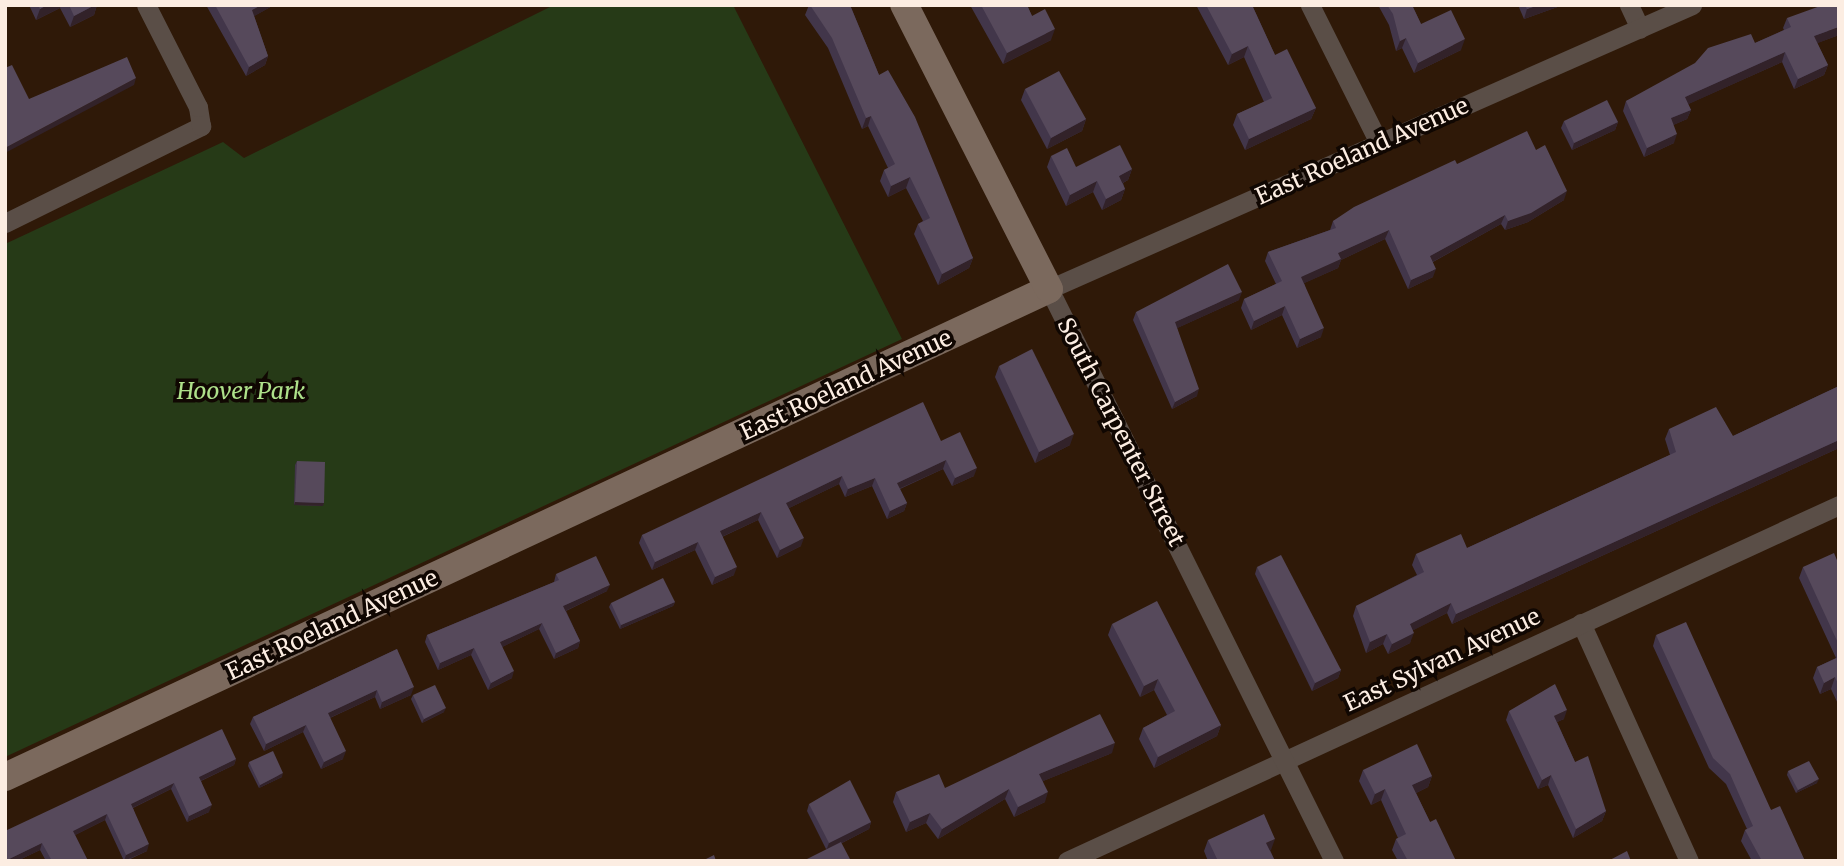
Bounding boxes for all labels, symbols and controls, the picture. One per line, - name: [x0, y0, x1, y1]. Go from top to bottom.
- street label: East Roeland Avenue: [1251, 92, 1473, 210]
- street label: South Carpenter Street: [1051, 313, 1191, 551]
- street label: East Roeland Avenue: [736, 324, 956, 446]
- park label: Hoover Park: [177, 377, 305, 405]
- street label: East Roeland Avenue: [222, 564, 442, 686]
- street label: East Sylvan Avenue: [1340, 602, 1544, 718]

